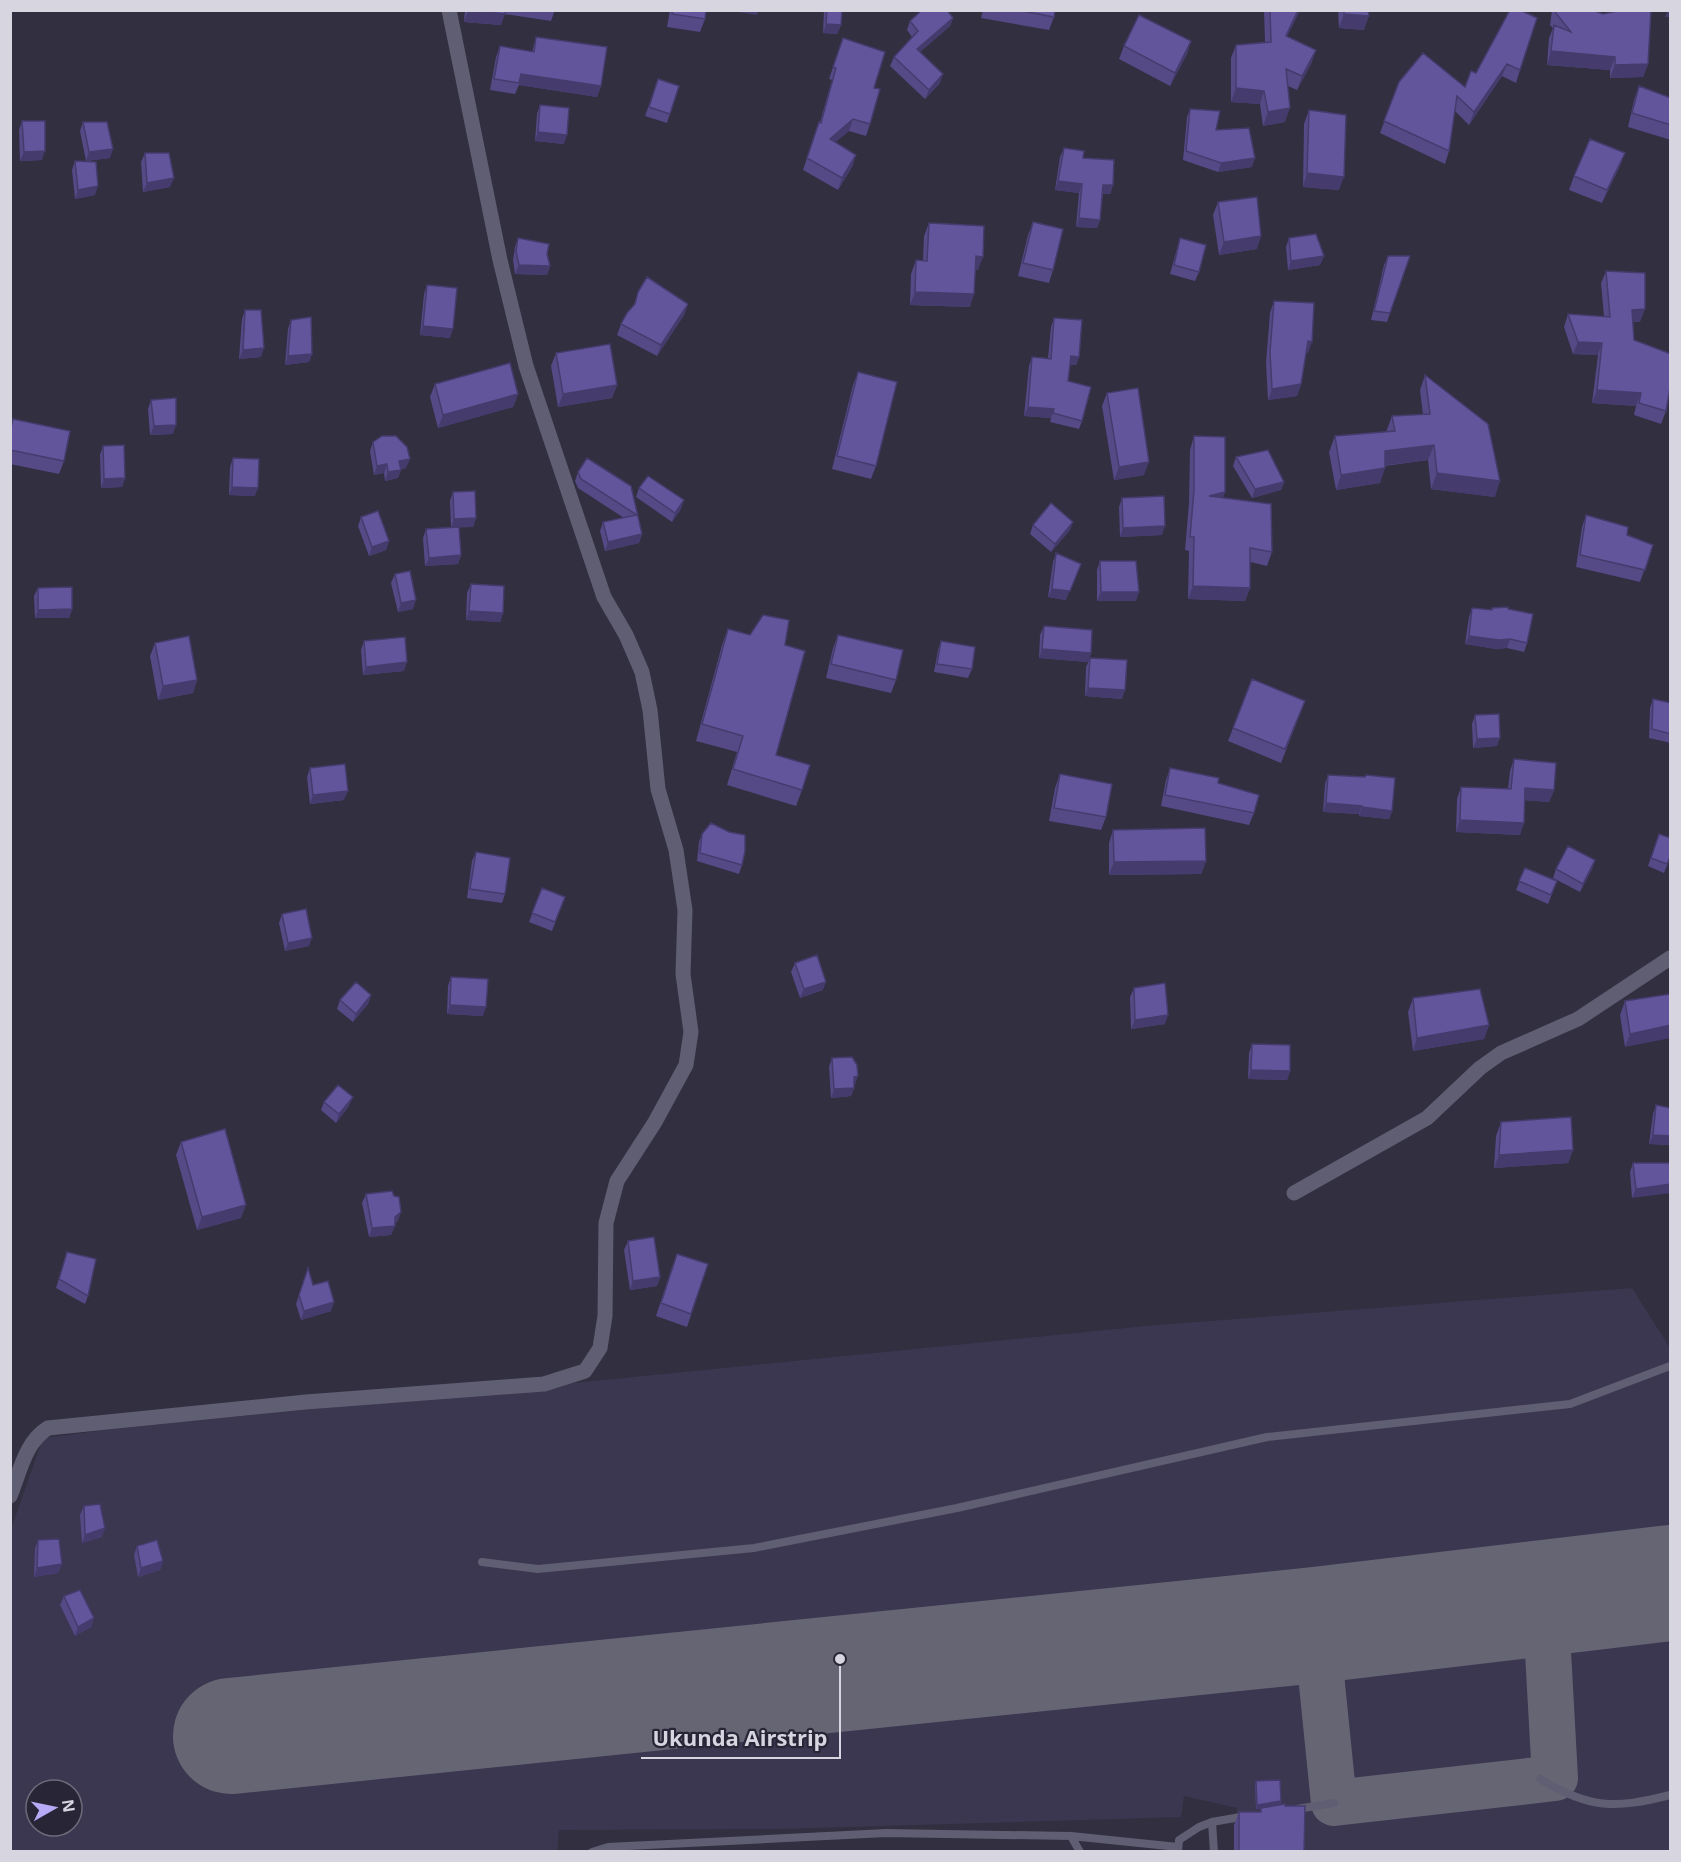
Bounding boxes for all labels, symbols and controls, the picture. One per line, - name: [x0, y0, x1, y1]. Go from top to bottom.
- callout: Ukunda Airstrip: [641, 1718, 840, 1758]
- text: Ukunda Airstrip: [652, 1722, 828, 1752]
- north arrow: [24, 1778, 84, 1838]
- text: N: [57, 1798, 81, 1814]

